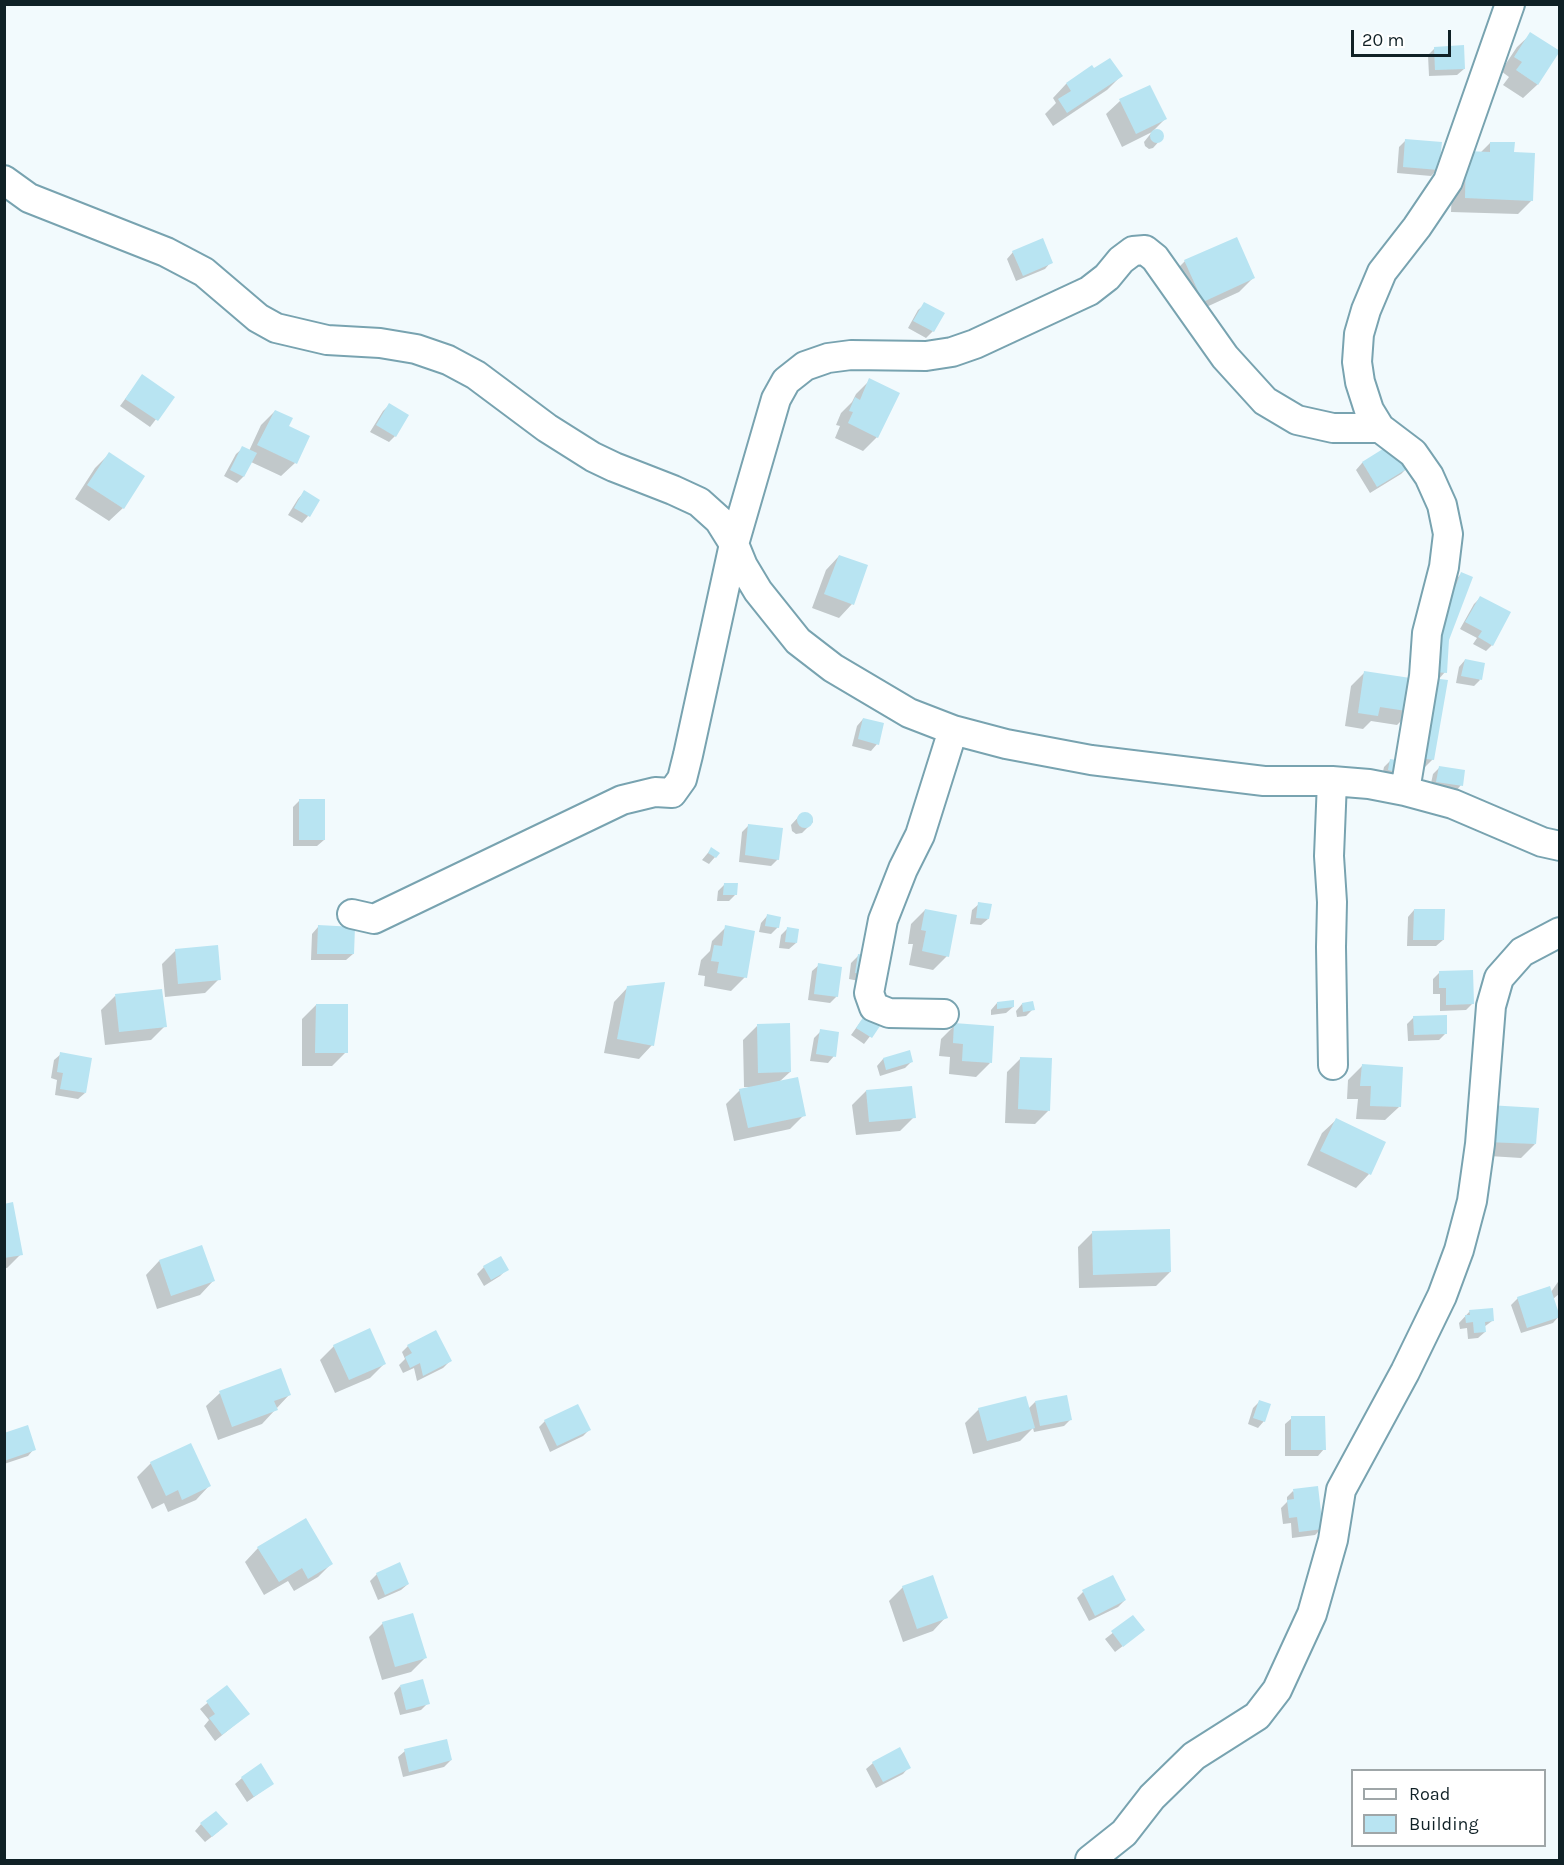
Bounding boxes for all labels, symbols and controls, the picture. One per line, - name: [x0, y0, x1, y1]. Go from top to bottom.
- scale bar: [1354, 18, 1454, 56]
- text: 20 m: [1362, 29, 1404, 51]
- legend: [1351, 1769, 1546, 1847]
- text: Road: [1409, 1783, 1450, 1805]
- text: Building: [1409, 1813, 1479, 1835]

